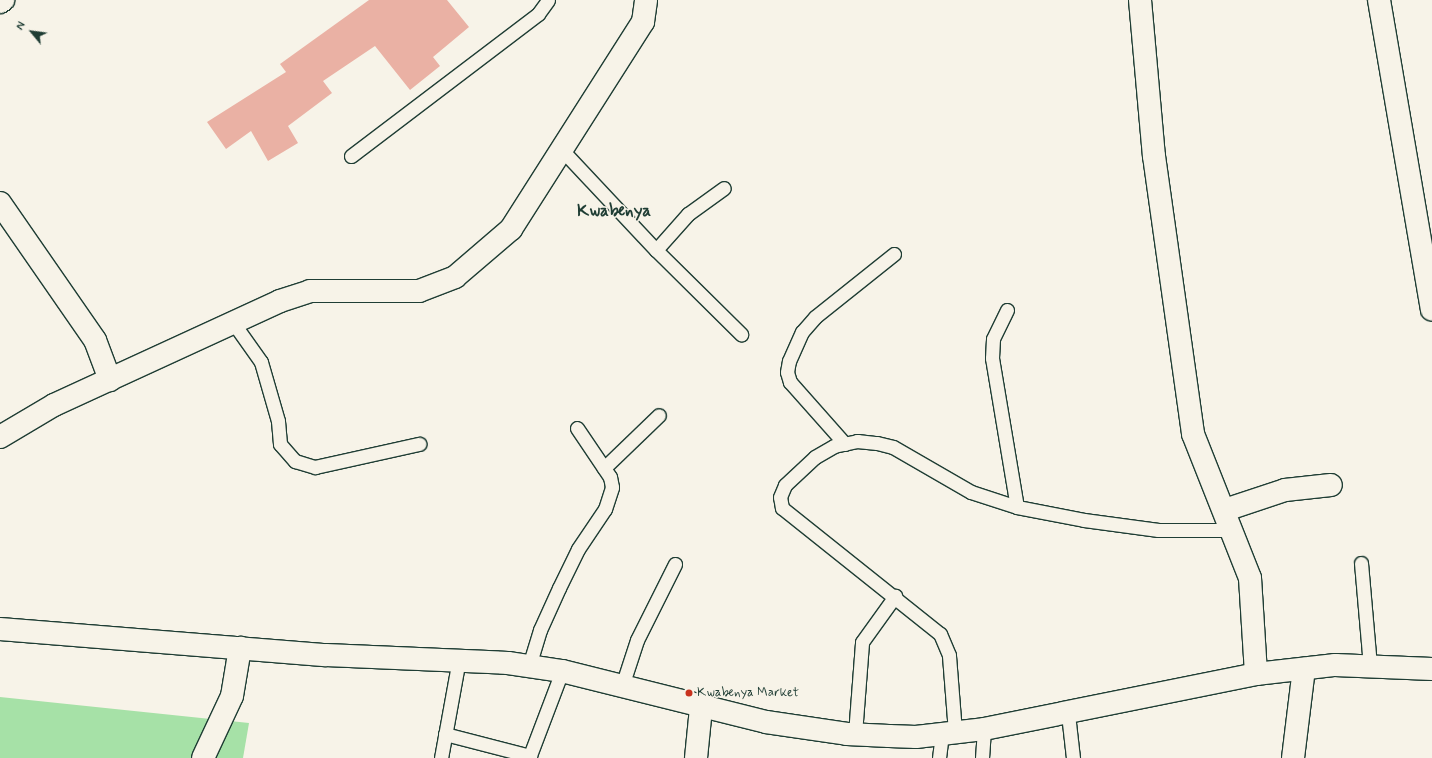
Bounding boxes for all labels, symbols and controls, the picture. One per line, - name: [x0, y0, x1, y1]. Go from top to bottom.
- north arrow: [12, 12, 52, 52]
- text: N: [14, 20, 29, 33]
- district label: Kwabenya: [577, 202, 651, 222]
- place label: Kwabenya Market: [697, 685, 801, 701]
- marker: Kwabenya Market: [684, 688, 694, 698]

